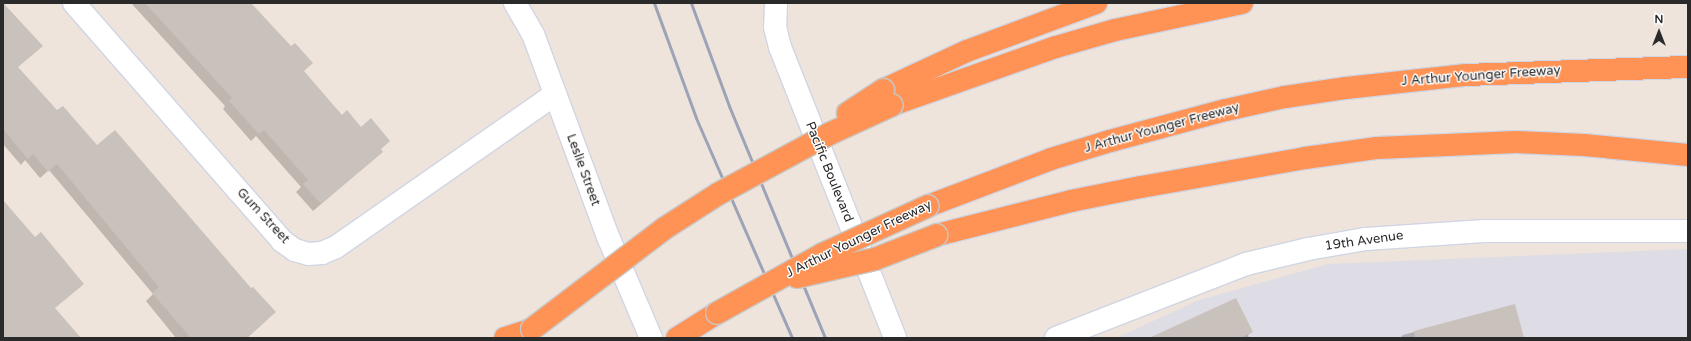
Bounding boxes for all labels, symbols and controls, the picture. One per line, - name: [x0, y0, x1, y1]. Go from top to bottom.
- north arrow: [1639, 12, 1679, 52]
- text: N: [1655, 13, 1663, 26]
- street label: J Arthur Younger Freeway: [1401, 63, 1561, 89]
- street label: J Arthur Younger Freeway: [1083, 100, 1241, 156]
- street label: Pacific Boulevard: [802, 120, 856, 224]
- street label: Leslie Street: [563, 132, 603, 208]
- street label: Gum Street: [233, 185, 293, 247]
- street label: J Arthur Younger Freeway: [784, 197, 934, 281]
- street label: 19th Avenue: [1324, 228, 1404, 254]

